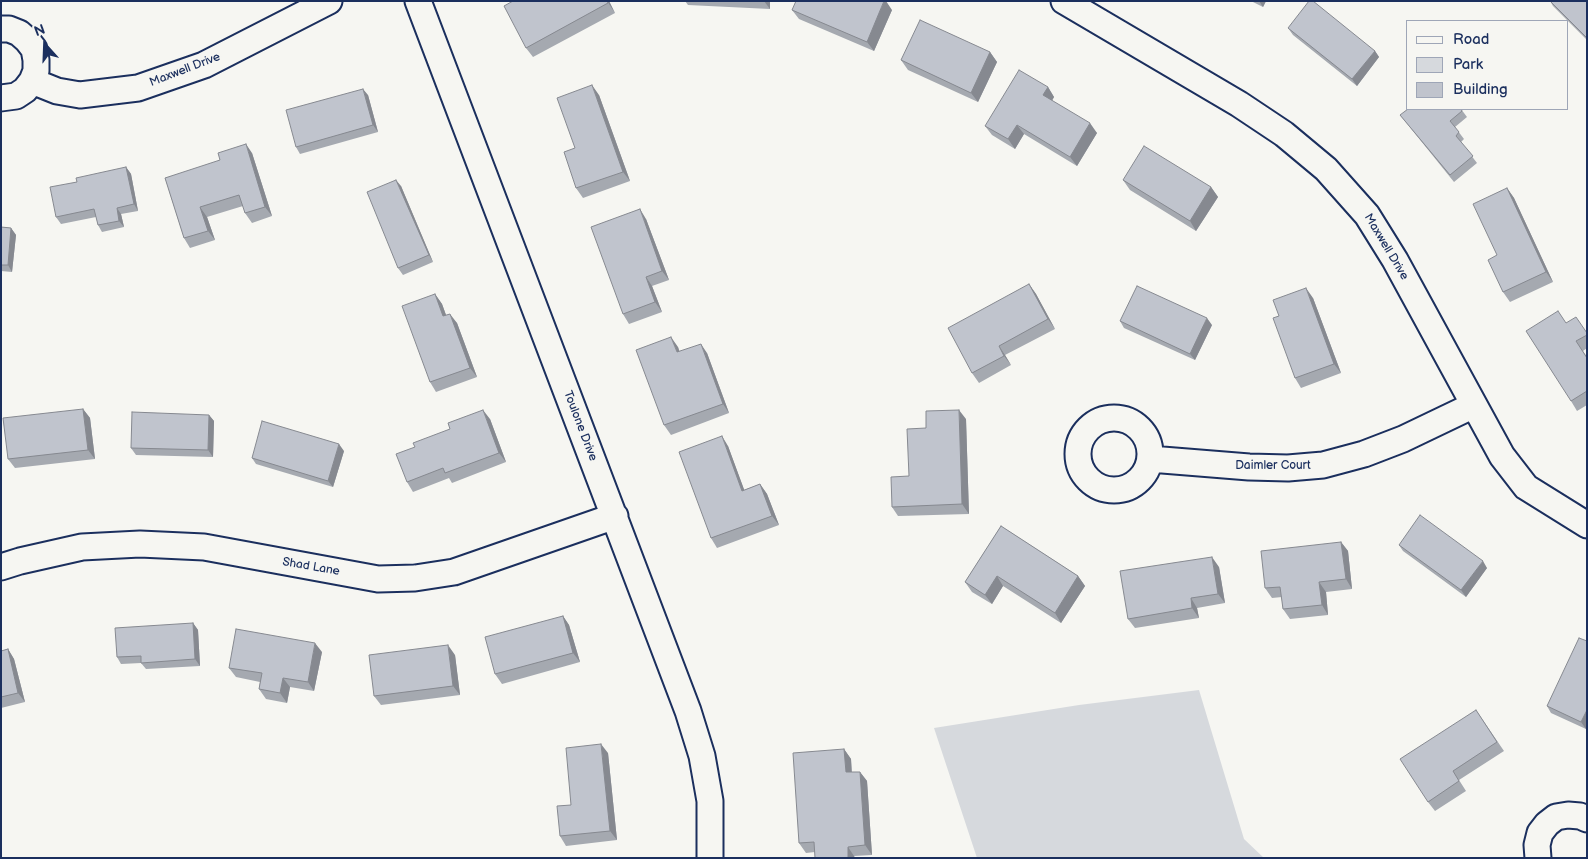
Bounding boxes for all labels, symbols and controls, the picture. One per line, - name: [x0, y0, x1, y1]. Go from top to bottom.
- north arrow: [20, 20, 70, 70]
- legend: [1406, 20, 1568, 110]
- text: N: [32, 21, 48, 40]
- text: Road: [1453, 30, 1489, 49]
- street label: Maxwell Drive: [148, 50, 222, 90]
- text: Park: [1453, 55, 1483, 74]
- text: Building: [1453, 80, 1508, 99]
- street label: Maxwell Drive: [1361, 211, 1411, 283]
- street label: Toulone Drive: [560, 389, 600, 463]
- street label: Daimler Court: [1235, 459, 1311, 473]
- street label: Shad Lane: [281, 555, 341, 579]

